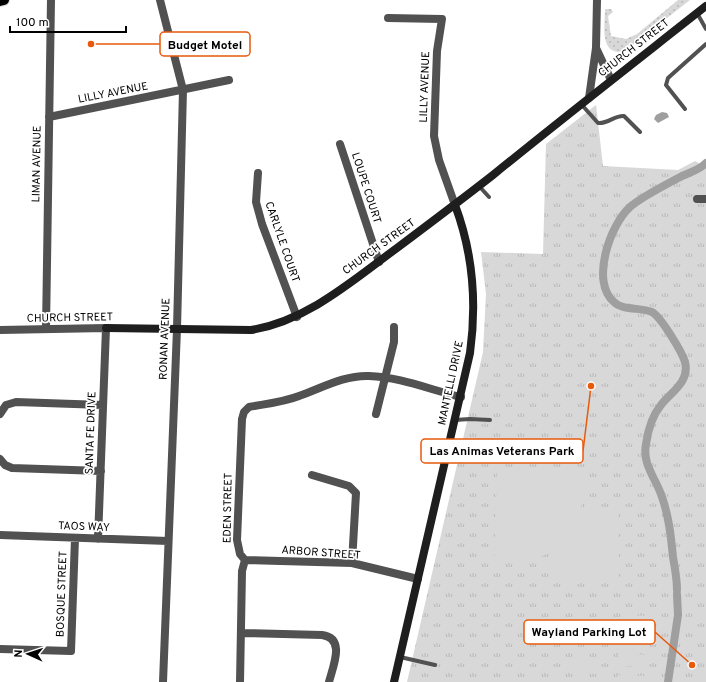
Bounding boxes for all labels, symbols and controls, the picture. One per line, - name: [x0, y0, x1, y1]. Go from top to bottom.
- scale bar: [10, 8, 126, 34]
- text: 100 m: [16, 15, 49, 31]
- street label: CHURCH STREET: [596, 16, 672, 80]
- callout: Budget Motel: [160, 32, 250, 56]
- text: Budget Motel: [168, 38, 242, 54]
- street label: LILLY AVENUE: [417, 51, 433, 123]
- street label: LILLY AVENUE: [77, 79, 149, 107]
- street label: LIMAN AVENUE: [29, 125, 45, 203]
- street label: LOUPE COURT: [348, 151, 384, 225]
- street label: CARLYLE COURT: [262, 200, 302, 284]
- street label: CHURCH STREET: [340, 216, 418, 278]
- street label: RONAN AVENUE: [157, 298, 173, 380]
- street label: CHURCH STREET: [27, 310, 113, 326]
- street label: MANTELLI DRIVE: [435, 340, 467, 426]
- street label: SANTA FE DRIVE: [83, 391, 99, 475]
- callout: Las Animas Veterans Park: [421, 439, 583, 463]
- text: Las Animas Veterans Park: [429, 444, 575, 460]
- street label: EDEN STREET: [220, 473, 236, 543]
- street label: TAOS WAY: [58, 519, 110, 535]
- street label: ARBOR STREET: [281, 543, 361, 563]
- street label: BOSQUE STREET: [54, 551, 70, 637]
- callout: Wayland Parking Lot: [524, 620, 655, 644]
- text: Wayland Parking Lot: [532, 625, 647, 641]
- north arrow: [8, 634, 48, 674]
- text: N: [12, 649, 26, 658]

